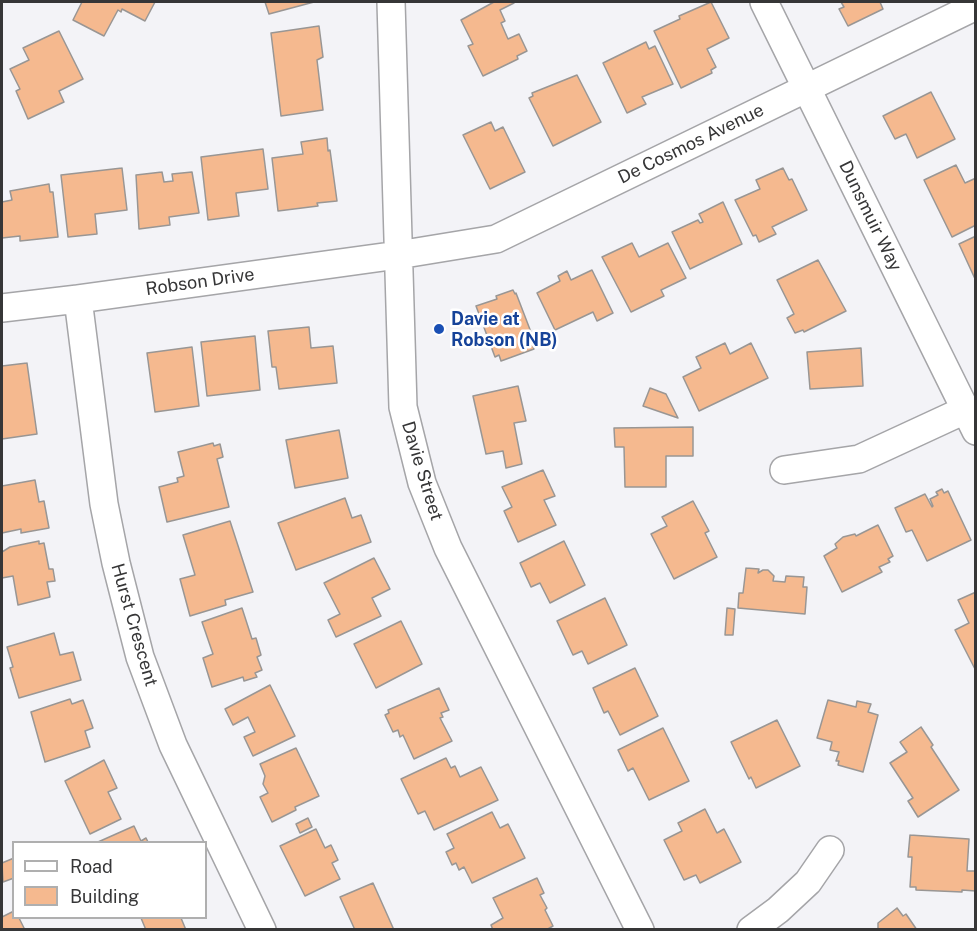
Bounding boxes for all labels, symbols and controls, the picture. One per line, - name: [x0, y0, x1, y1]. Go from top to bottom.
- street label: De Cosmos Avenue: [615, 99, 767, 189]
- street label: Dunsmuir Way: [834, 157, 906, 275]
- street label: Robson Drive: [144, 264, 256, 300]
- place label: Davie at Robson (NB): [451, 308, 557, 350]
- marker: Davie at Robson (NB): [432, 322, 446, 336]
- street label: Davie Street: [397, 419, 447, 523]
- street label: Hurst Crescent: [106, 561, 162, 689]
- legend: [12, 841, 207, 919]
- text: Road: [70, 856, 113, 877]
- text: Building: [70, 886, 139, 907]

